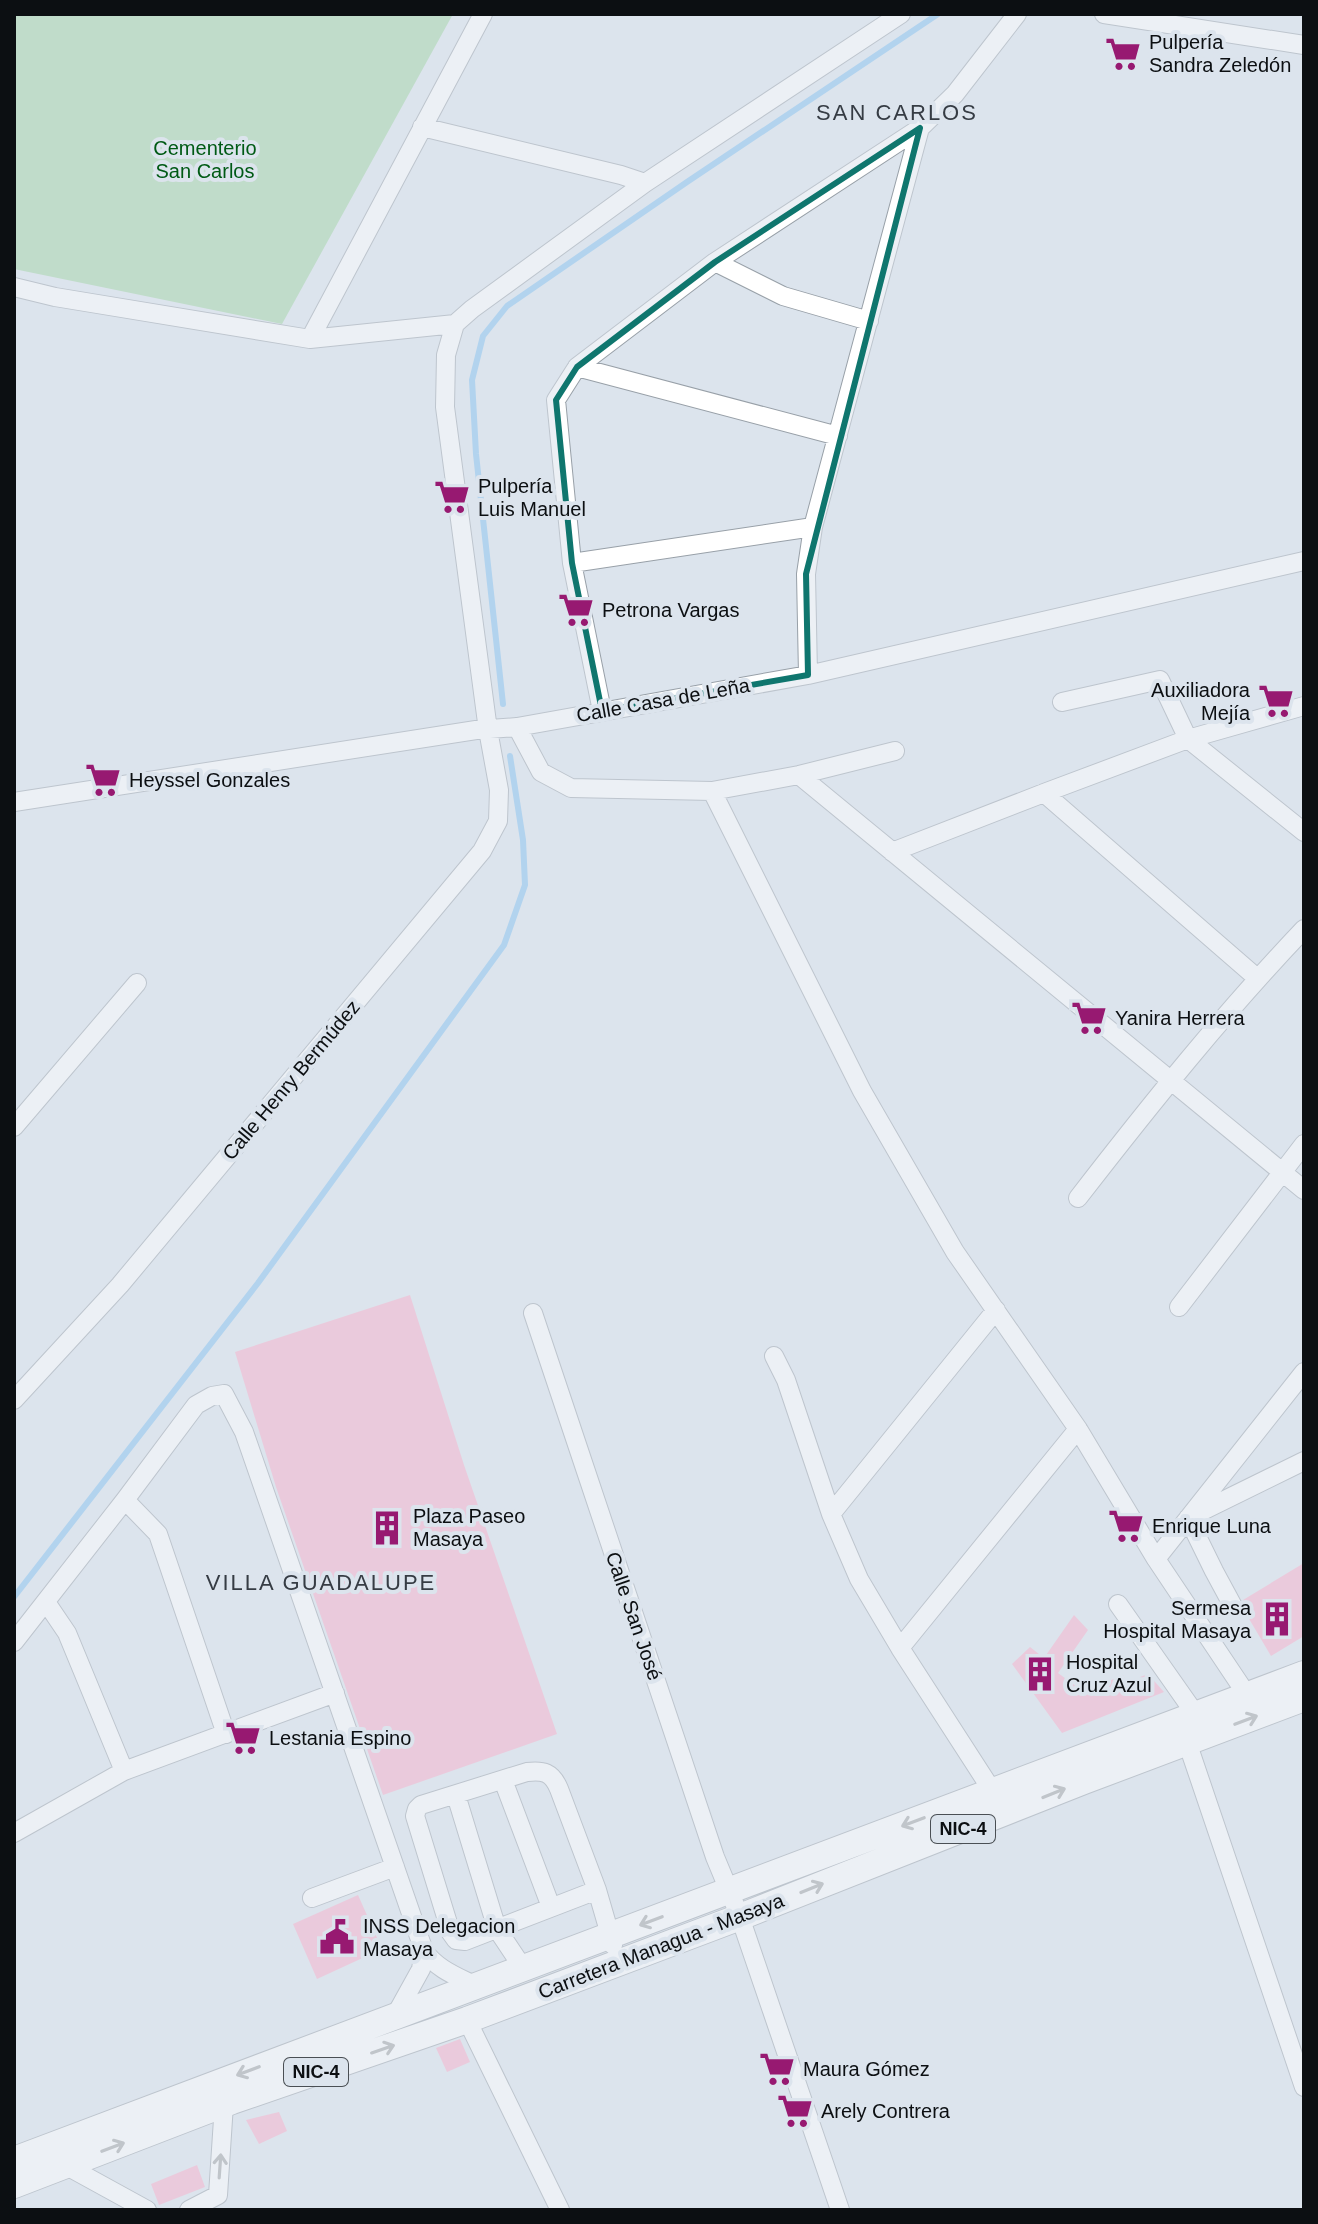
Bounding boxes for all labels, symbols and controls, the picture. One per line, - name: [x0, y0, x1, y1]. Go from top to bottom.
- place label: Pulpería Sandra Zeledón: [1149, 31, 1291, 76]
- supermarket icon: Pulpería Sandra Zeledón: [1104, 35, 1142, 73]
- district label: SAN CARLOS: [816, 100, 978, 125]
- park label: Cementerio San Carlos: [153, 137, 257, 182]
- place label: Pulpería Luis Manuel: [478, 475, 586, 520]
- supermarket icon: Pulpería Luis Manuel: [433, 478, 471, 516]
- supermarket icon: Petrona Vargas: [557, 591, 595, 629]
- place label: Petrona Vargas: [602, 599, 740, 621]
- street label: Calle Casa de Leña: [575, 674, 752, 726]
- place label: Auxiliadora Mejía: [1151, 679, 1251, 724]
- supermarket icon: Auxiliadora Mejía: [1257, 682, 1295, 720]
- supermarket icon: Heyssel Gonzales: [84, 761, 122, 799]
- place label: Heyssel Gonzales: [129, 769, 290, 791]
- street label: Calle Henry Bermúdez: [218, 996, 364, 1164]
- supermarket icon: Yanira Herrera: [1070, 999, 1108, 1037]
- place label: Yanira Herrera: [1115, 1007, 1246, 1029]
- place label: Plaza Paseo Masaya: [413, 1505, 525, 1550]
- supermarket icon: Enrique Luna: [1107, 1507, 1145, 1545]
- building icon: Plaza Paseo Masaya: [368, 1509, 406, 1547]
- place label: Enrique Luna: [1152, 1515, 1272, 1537]
- street label: Calle San José: [602, 1549, 666, 1683]
- district label: VILLA GUADALUPE: [206, 1570, 436, 1595]
- place label: Sermesa Hospital Masaya: [1103, 1597, 1252, 1642]
- building icon: Sermesa Hospital Masaya: [1258, 1600, 1296, 1638]
- place label: Hospital Cruz Azul: [1066, 1651, 1152, 1696]
- building icon: Hospital Cruz Azul: [1021, 1655, 1059, 1693]
- one-way arrow: [1233, 1712, 1258, 1726]
- supermarket icon: Lestania Espino: [224, 1719, 262, 1757]
- place label: Lestania Espino: [269, 1727, 411, 1749]
- one-way arrow: [1041, 1785, 1066, 1799]
- road number: NIC-4: [931, 1815, 995, 1843]
- one-way arrow: [901, 1816, 926, 1830]
- one-way arrow: [799, 1880, 824, 1894]
- street label: Carretera Managua - Masaya: [535, 1889, 788, 2003]
- place label: INSS Delegacion Masaya: [363, 1915, 515, 1960]
- one-way arrow: [639, 1915, 664, 1929]
- public building icon: INSS Delegacion Masaya: [318, 1918, 356, 1956]
- one-way arrow: [371, 2040, 396, 2055]
- supermarket icon: Maura Gómez: [758, 2050, 796, 2088]
- road number: NIC-4: [284, 2058, 348, 2086]
- place label: Maura Gómez: [803, 2058, 930, 2080]
- one-way arrow: [236, 2065, 261, 2080]
- supermarket icon: Arely Contrera: [776, 2092, 814, 2130]
- place label: Arely Contrera: [821, 2100, 951, 2122]
- one-way arrow: [100, 2139, 125, 2153]
- one-way arrow: [213, 2153, 228, 2180]

